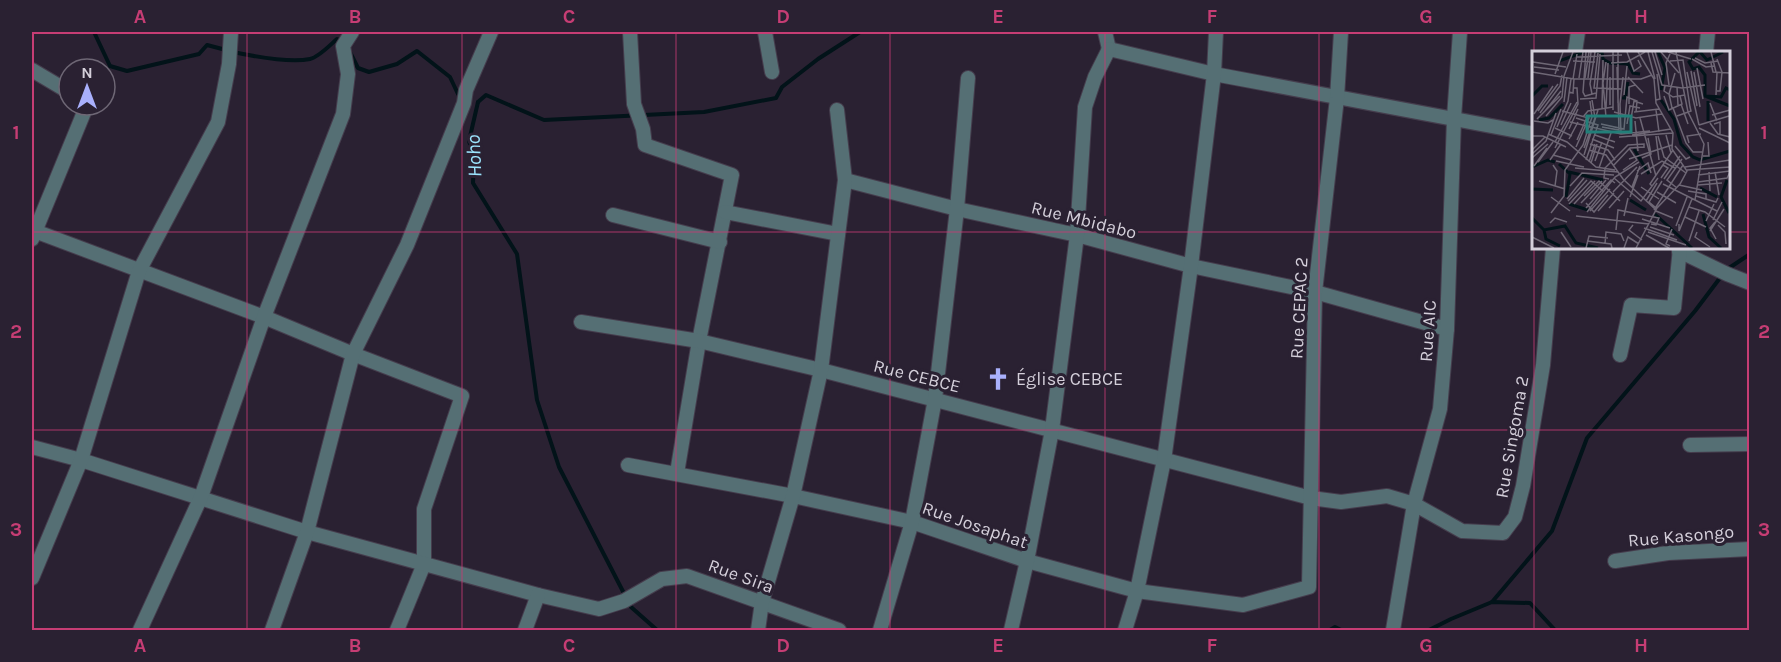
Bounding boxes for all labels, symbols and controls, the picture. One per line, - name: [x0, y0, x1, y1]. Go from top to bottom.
- text: A: [134, 5, 147, 28]
- text: B: [349, 5, 361, 28]
- text: C: [563, 5, 575, 28]
- text: D: [776, 5, 790, 28]
- text: E: [992, 5, 1004, 28]
- text: F: [1207, 5, 1218, 28]
- text: G: [1419, 5, 1433, 28]
- text: H: [1634, 5, 1648, 28]
- inset map: [1532, 51, 1730, 249]
- north arrow: [57, 57, 117, 117]
- text: N: [81, 63, 93, 82]
- text: 1: [12, 121, 20, 144]
- text: 1: [1760, 121, 1768, 144]
- water label: Hoho: [461, 134, 487, 178]
- street label: Rue Mbidabo: [1029, 196, 1139, 244]
- street label: Rue CEPAC 2: [1285, 257, 1313, 359]
- street label: Rue AIC: [1415, 299, 1441, 363]
- text: 2: [10, 320, 22, 343]
- text: 2: [1758, 320, 1770, 343]
- street label: Rue CEBCE: [871, 355, 963, 397]
- church icon: Église CEBCE: [985, 366, 1011, 392]
- place label: Église CEBCE: [1016, 367, 1123, 390]
- street label: Rue Singoma 2: [1490, 374, 1534, 500]
- street label: Rue Josaphat: [919, 497, 1031, 553]
- text: 3: [10, 518, 22, 541]
- text: 3: [1758, 518, 1770, 541]
- street label: Rue Kasongo: [1627, 520, 1735, 552]
- street label: Rue Sira: [705, 554, 777, 598]
- text: A: [134, 634, 147, 657]
- text: B: [349, 634, 361, 657]
- text: C: [563, 634, 575, 657]
- text: D: [776, 634, 790, 657]
- text: E: [992, 634, 1004, 657]
- text: F: [1207, 634, 1218, 657]
- text: G: [1419, 634, 1433, 657]
- text: H: [1634, 634, 1648, 657]

